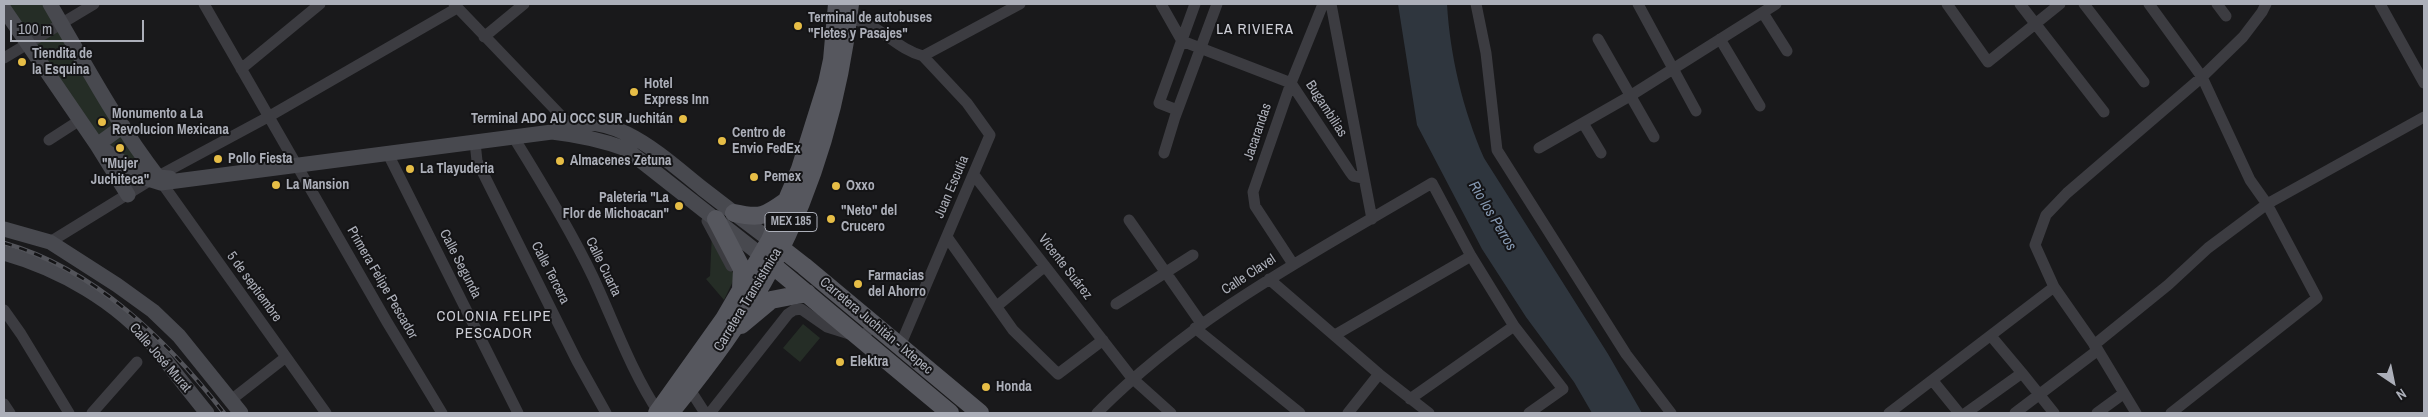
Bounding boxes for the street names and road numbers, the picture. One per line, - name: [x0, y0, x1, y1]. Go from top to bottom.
- street label: Bugambilias: [1302, 78, 1350, 140]
- street label: Jacarandas: [1240, 101, 1276, 163]
- street label: Juan Escutia: [931, 153, 973, 221]
- road number: MEX 185: [765, 212, 817, 232]
- street label: Primera Felipe Pescador: [343, 224, 421, 342]
- street label: Calle Segunda: [435, 227, 485, 301]
- street label: Vicente Suárez: [1034, 231, 1096, 303]
- street label: Calle Cuarta: [581, 235, 625, 299]
- street label: Calle Tercera: [527, 239, 573, 307]
- street label: Carretera Transistmica: [711, 245, 785, 355]
- street label: 5 de septiembre: [223, 249, 285, 325]
- street label: Calle Clavel: [1219, 251, 1279, 299]
- street label: Carretera Juchitán - Ixtepec: [816, 274, 936, 378]
- street label: Calle José Murat: [125, 320, 195, 396]

